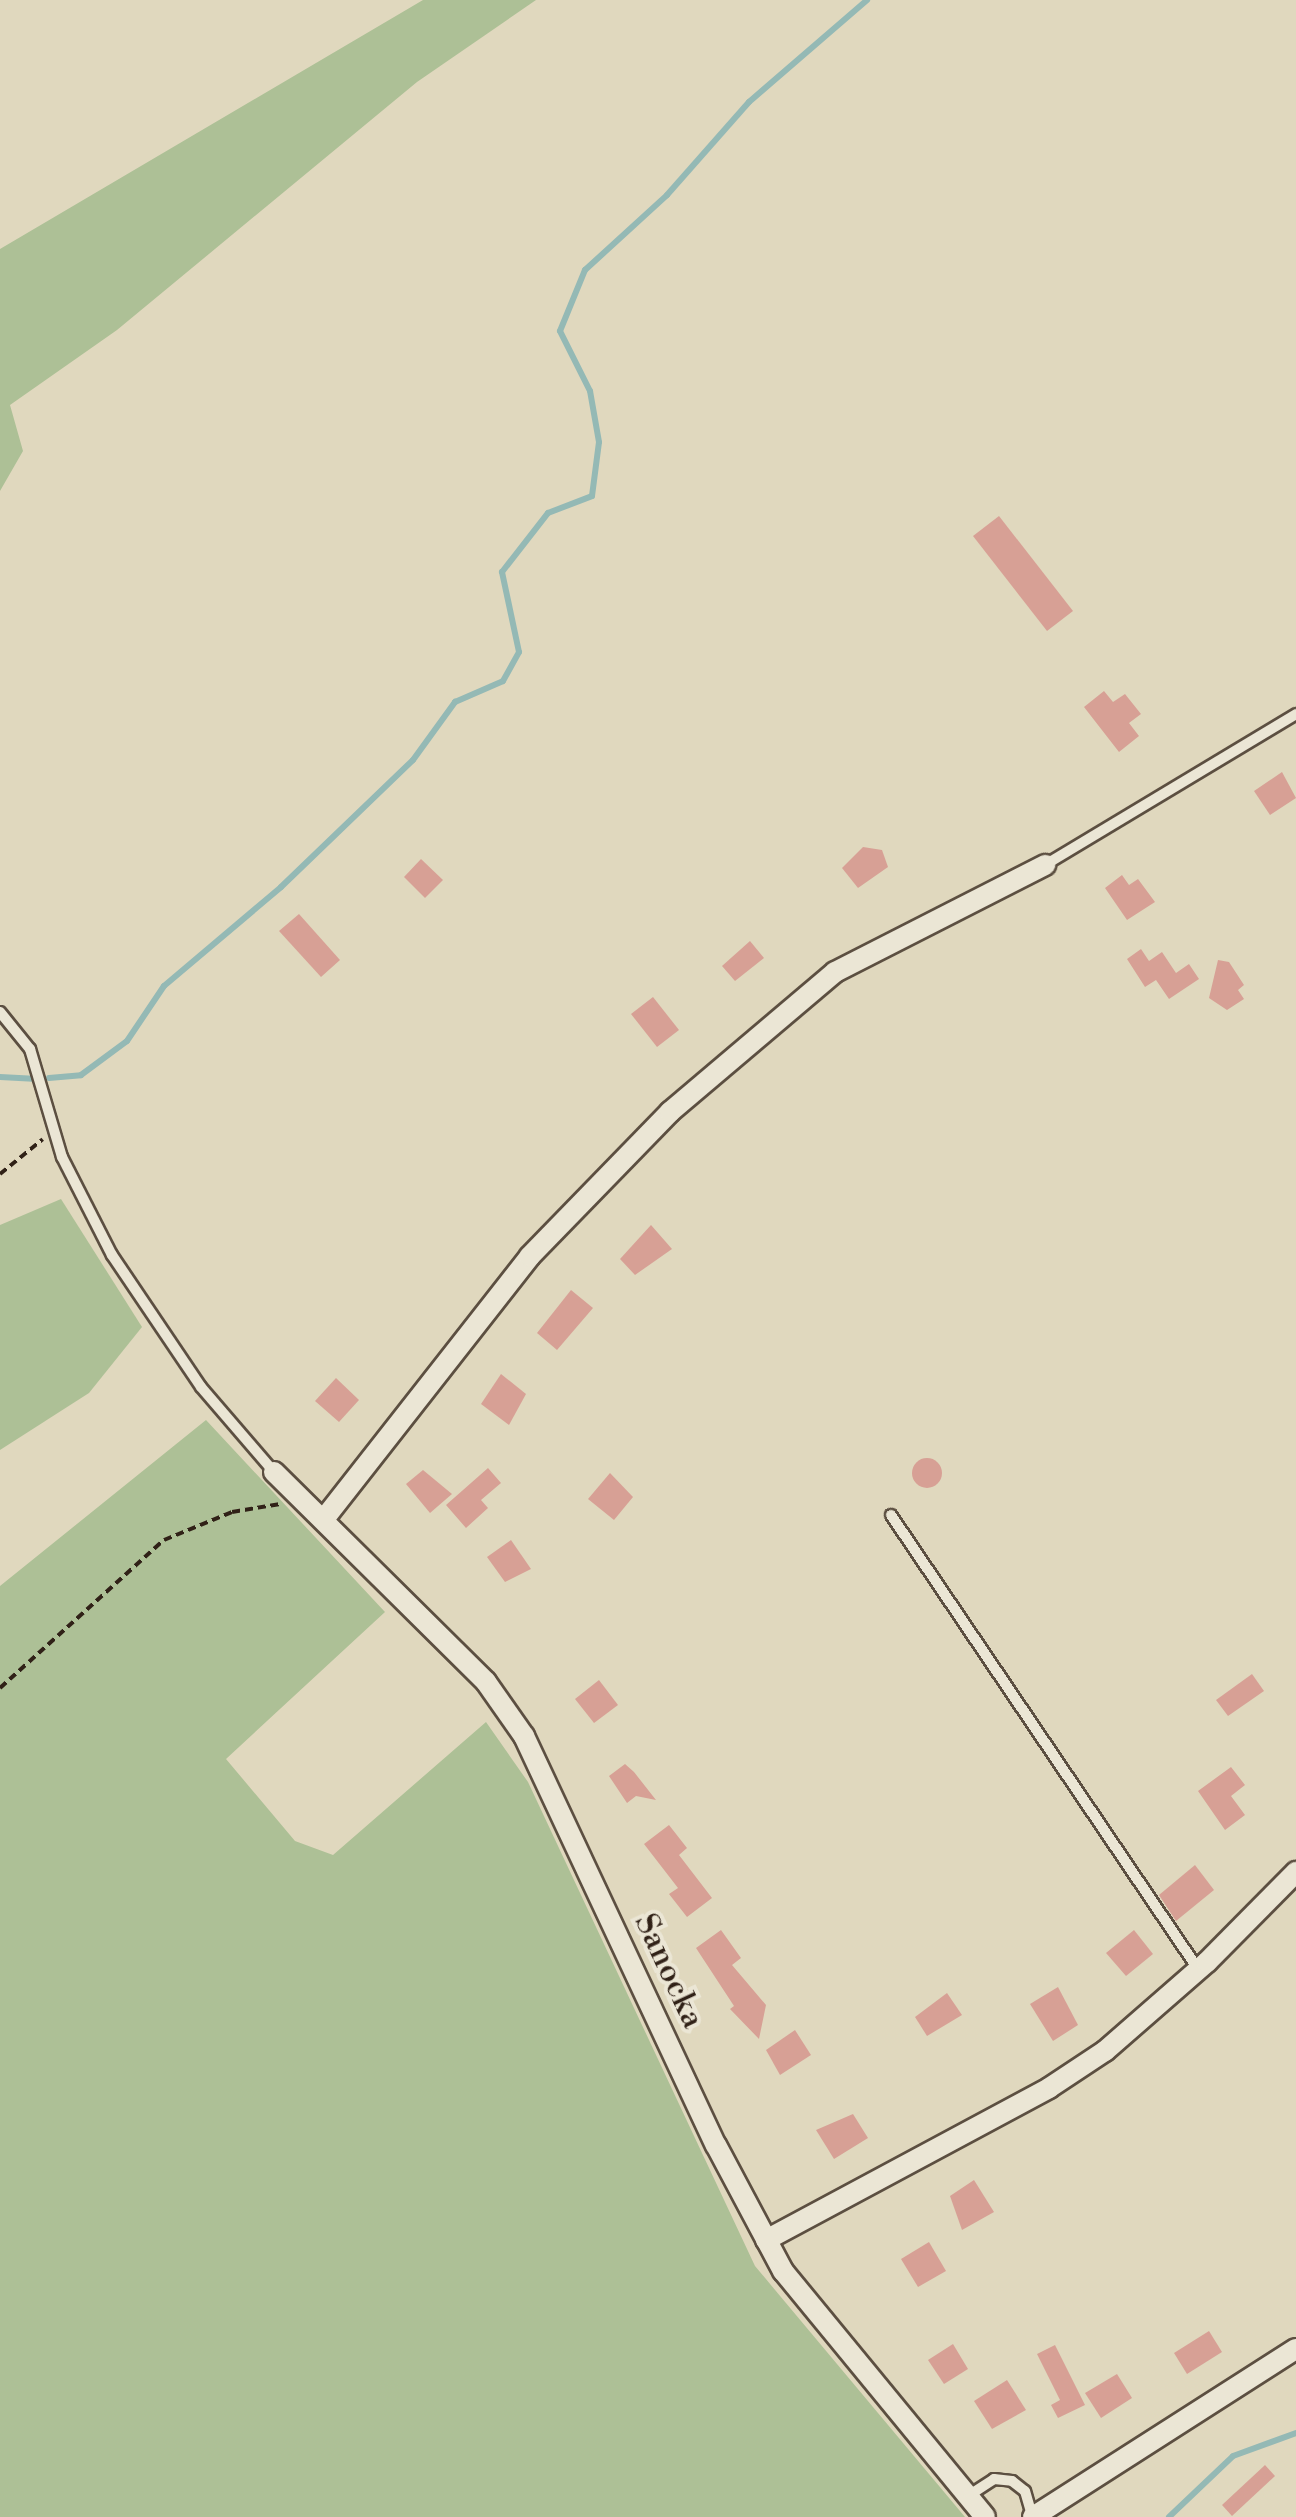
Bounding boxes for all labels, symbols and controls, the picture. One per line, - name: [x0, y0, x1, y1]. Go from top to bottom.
- street label: Sanocka: [626, 1908, 712, 2034]

